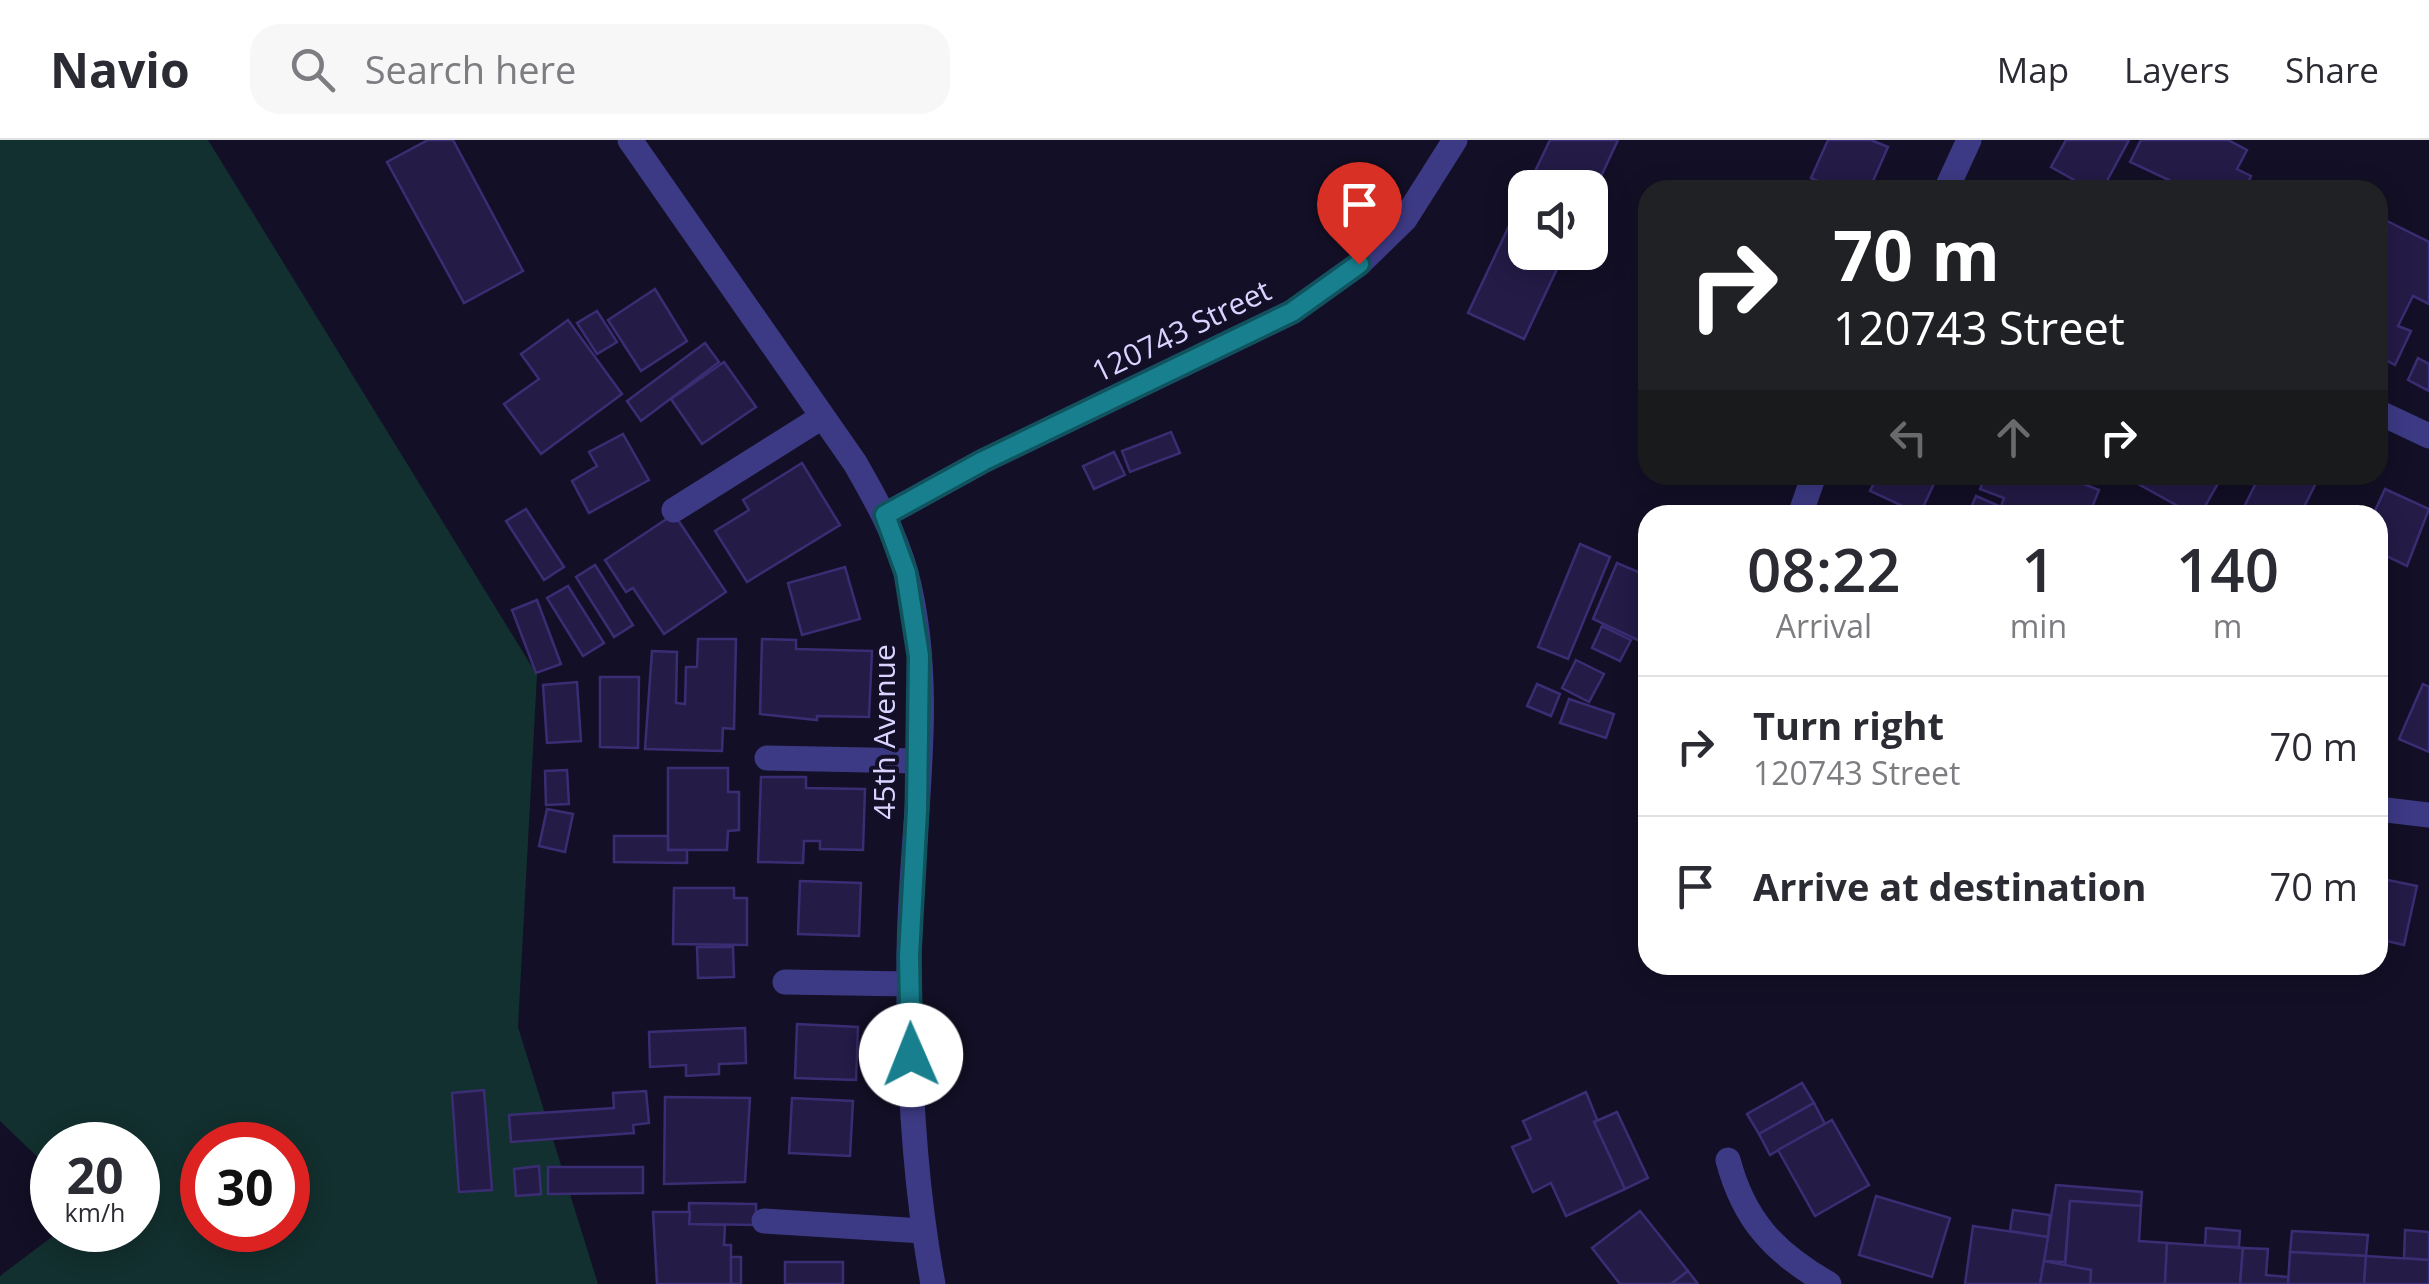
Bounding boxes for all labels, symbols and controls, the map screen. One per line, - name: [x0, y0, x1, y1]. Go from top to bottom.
- search box: [250, 24, 950, 114]
- text: Navio: [50, 37, 190, 102]
- icon: search: [285, 42, 340, 97]
- text: Search here: [365, 43, 576, 95]
- text: Map: [1997, 46, 2069, 93]
- text: Layers: [2124, 46, 2230, 93]
- text: Share: [2285, 46, 2379, 93]
- pin: [1317, 162, 1402, 265]
- map controls: [1508, 170, 1608, 270]
- button: sound: [1508, 170, 1608, 270]
- icon: arrive: [1332, 177, 1387, 232]
- text: 70 m: [1833, 206, 2000, 302]
- icon: right: [1668, 220, 1798, 350]
- street label: 120743 Street: [1085, 269, 1277, 391]
- text: 120743 Street: [1833, 297, 2125, 358]
- icon: left: [1881, 410, 1936, 465]
- icon: ahead: [1986, 410, 2041, 465]
- icon: right: [2091, 410, 2146, 465]
- text: 08:22: [1747, 528, 1901, 610]
- text: 1: [2021, 528, 2056, 610]
- text: 140: [2176, 528, 2279, 610]
- text: Arrival: [1776, 604, 1872, 647]
- text: min: [2010, 604, 2067, 647]
- text: m: [2213, 604, 2242, 647]
- street label: 45th Avenue: [863, 644, 904, 820]
- text: Turn right: [1753, 699, 1944, 751]
- icon: right: [1668, 719, 1723, 774]
- text: 70 m: [2269, 720, 2358, 772]
- text: 120743 Street: [1753, 751, 1960, 794]
- icon: arrive: [1668, 859, 1723, 914]
- text: Arrive at destination: [1753, 860, 2147, 912]
- text: 70 m: [2269, 860, 2358, 912]
- position arrow: [859, 1003, 963, 1107]
- speed limit sign: 30: [180, 1122, 310, 1252]
- text: 20: [66, 1141, 124, 1209]
- text: km/h: [65, 1195, 125, 1229]

